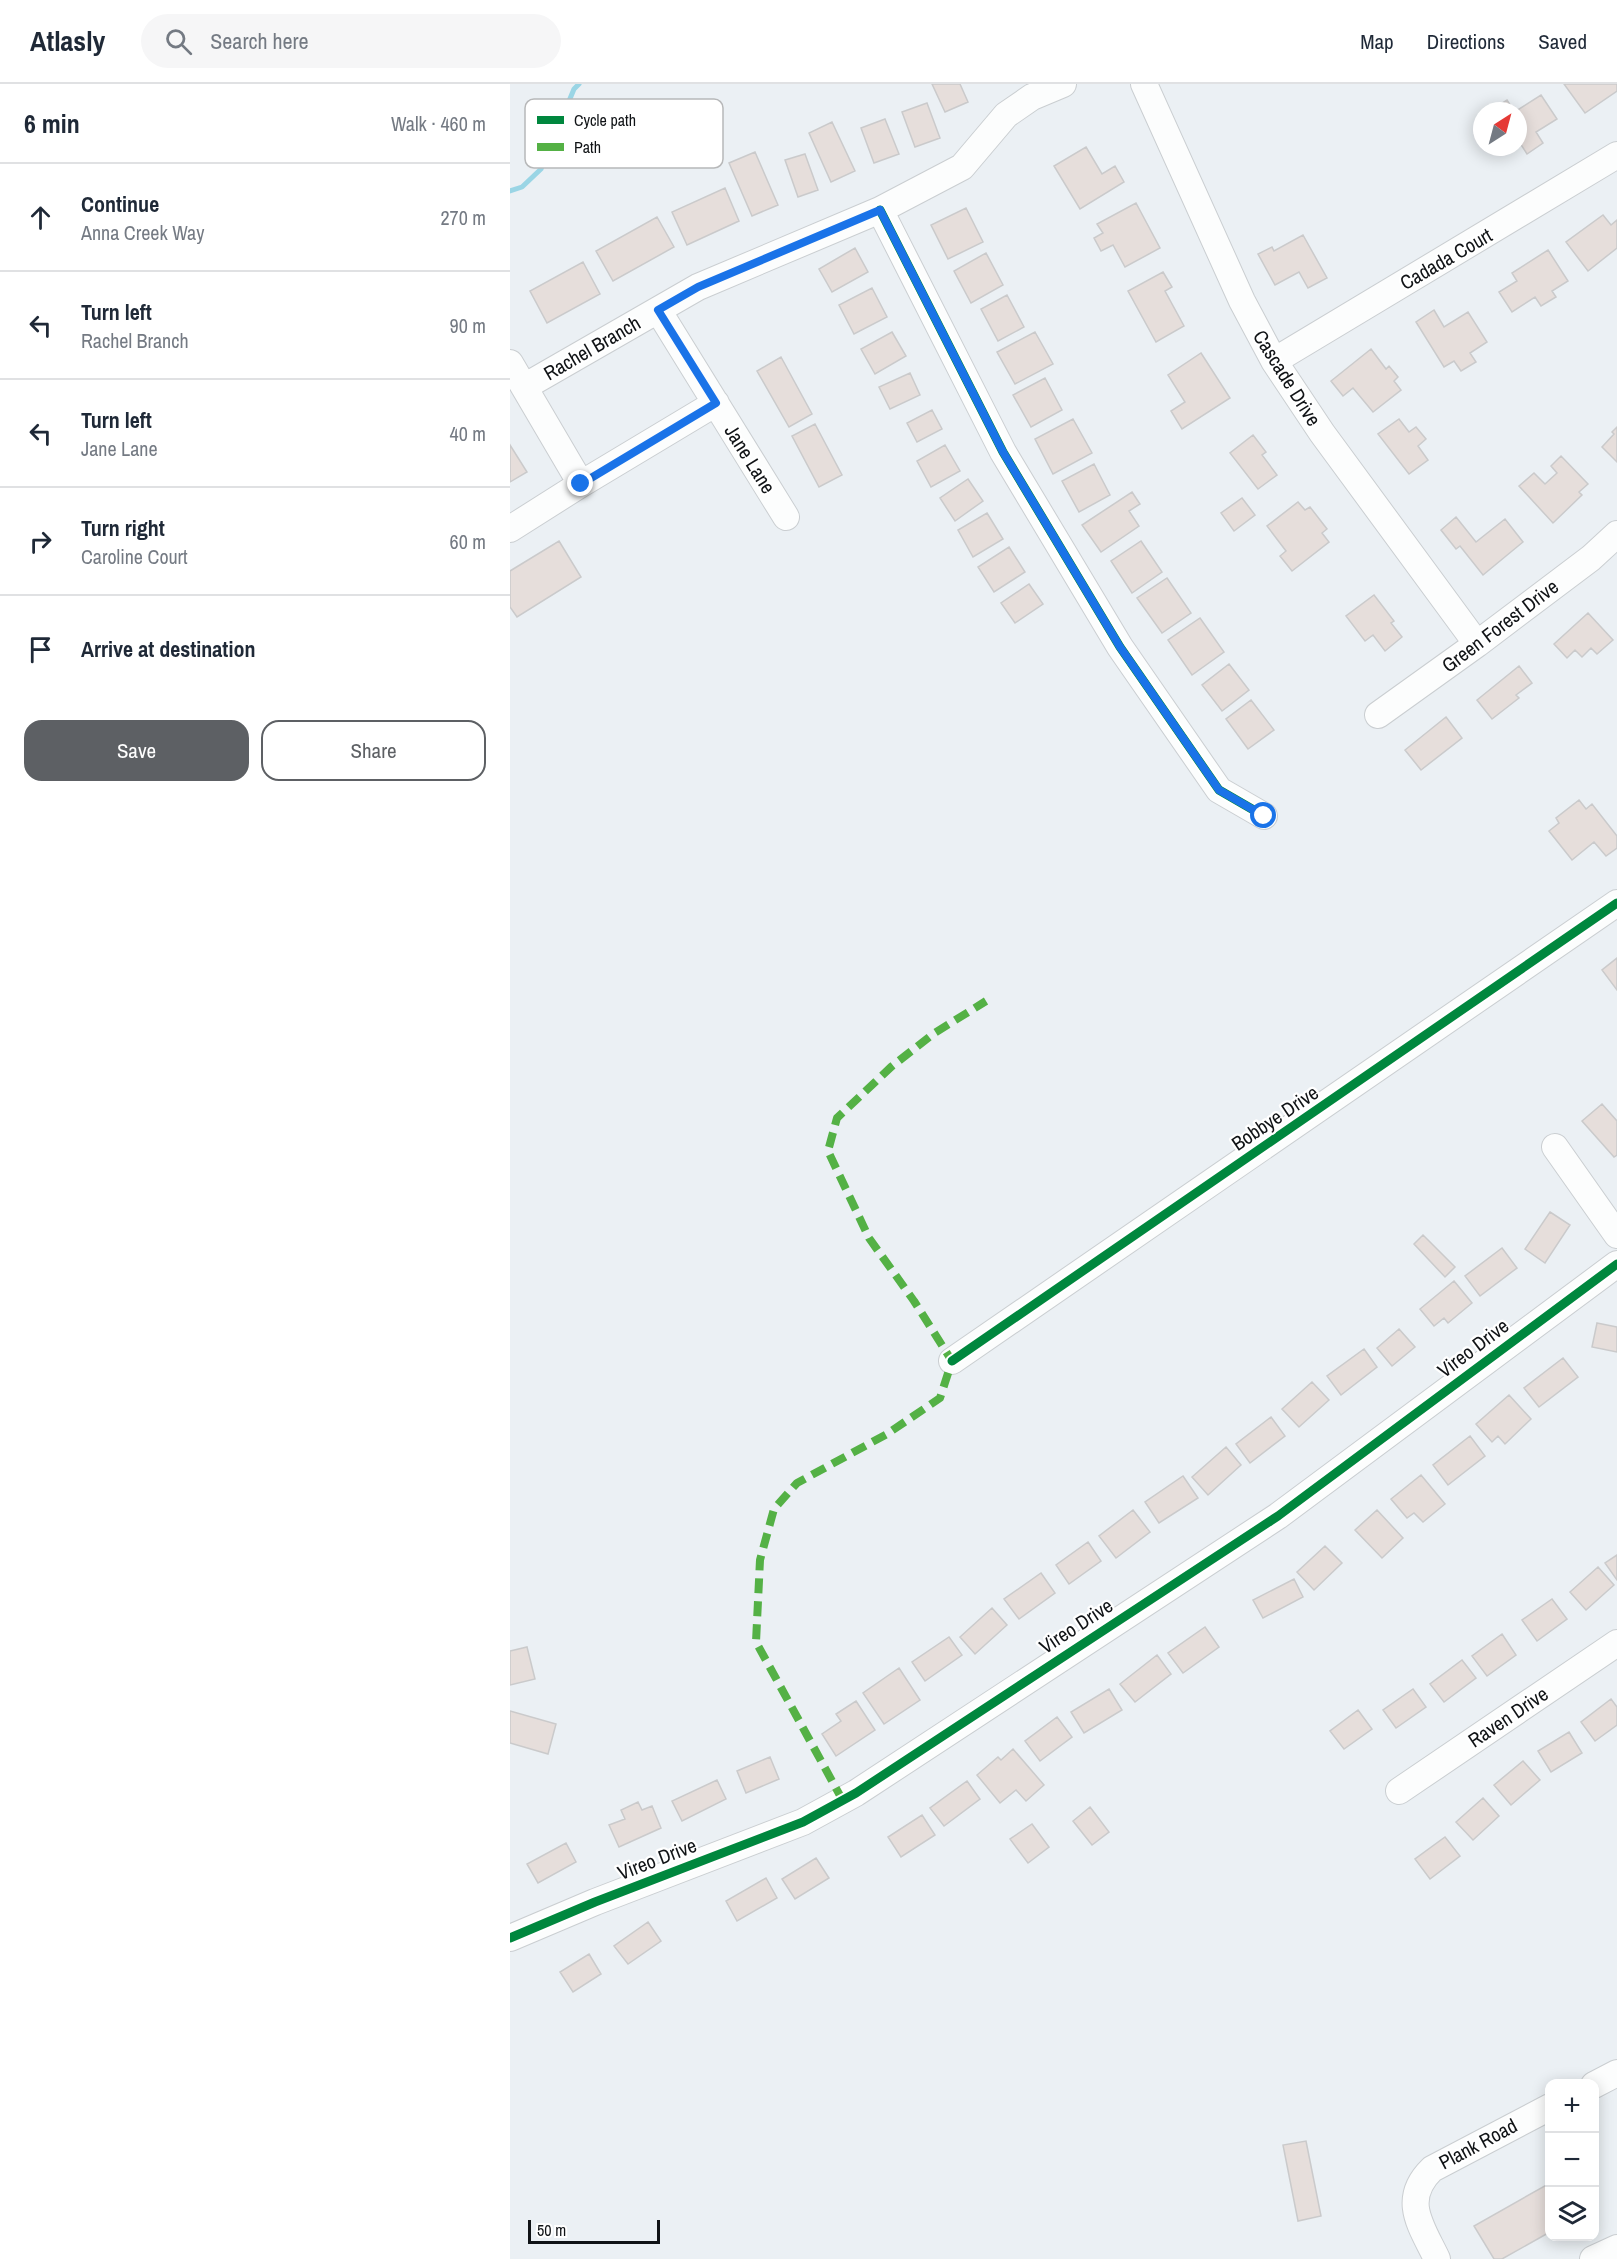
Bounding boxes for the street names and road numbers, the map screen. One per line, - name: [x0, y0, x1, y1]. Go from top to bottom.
- street label: Cadada Court: [1395, 221, 1497, 296]
- street label: Rachel Branch: [538, 309, 645, 386]
- street label: Cascade Drive: [1247, 325, 1328, 431]
- street label: Jane Lane: [719, 419, 782, 498]
- street label: Green Forest Drive: [1436, 573, 1564, 678]
- street label: Bobbye Drive: [1226, 1079, 1323, 1157]
- street label: Vireo Drive: [1432, 1312, 1514, 1383]
- street label: Vireo Drive: [1034, 1592, 1118, 1659]
- street label: Raven Drive: [1462, 1680, 1553, 1753]
- street label: Vireo Drive: [613, 1831, 700, 1886]
- street label: Plank Road: [1434, 2112, 1522, 2175]

